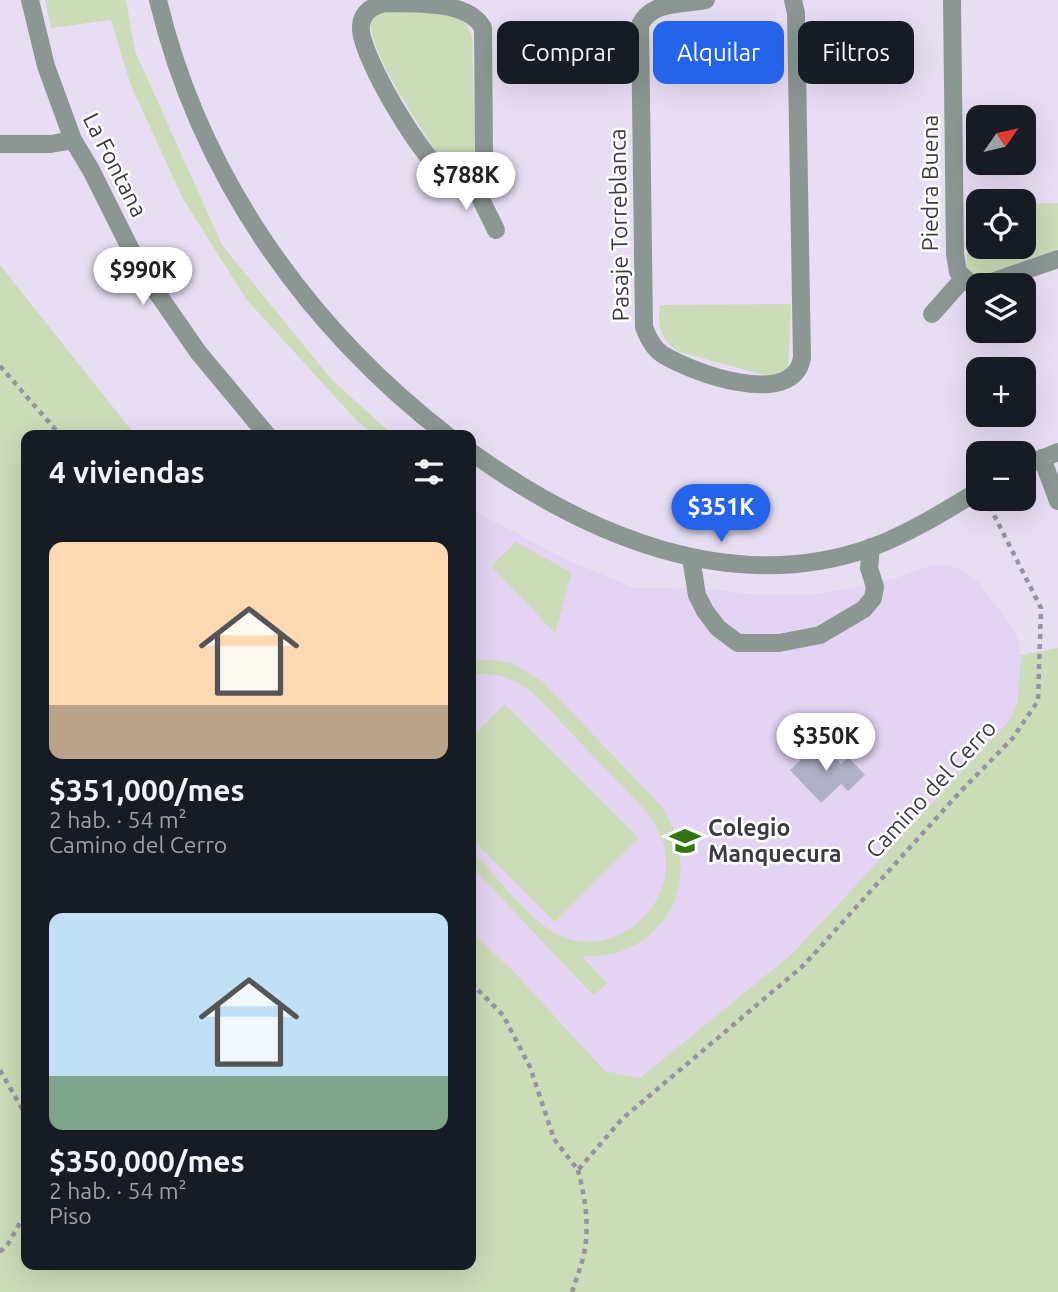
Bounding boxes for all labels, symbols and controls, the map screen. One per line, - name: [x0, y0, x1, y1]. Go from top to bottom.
- chip: Comprar: [497, 21, 639, 84]
- chip: Alquilar: [653, 21, 784, 84]
- chip: Filtros: [798, 21, 914, 84]
- north arrow: [966, 105, 1036, 175]
- map controls: [966, 105, 1036, 511]
- street label: La Fontana: [79, 109, 152, 221]
- street label: Piedra Buena: [917, 115, 942, 251]
- street label: Pasaje Torreblanca: [604, 128, 633, 322]
- pin: $788K: [417, 152, 515, 212]
- text: $788K: [432, 162, 500, 187]
- button: locate: [966, 189, 1036, 259]
- pin: $990K: [94, 247, 192, 307]
- text: $990K: [109, 257, 177, 282]
- button: layers: [966, 273, 1036, 343]
- button: +: [966, 357, 1036, 427]
- button: −: [966, 441, 1036, 511]
- icon: filters: [410, 453, 448, 491]
- text: 4 viviendas: [49, 455, 205, 489]
- pin: $351K: [672, 484, 770, 544]
- text: $351K: [687, 494, 755, 519]
- icon: home: [186, 588, 312, 714]
- pin: $350K: [777, 714, 875, 773]
- street label: Camino del Cerro: [861, 715, 1001, 862]
- text: $350K: [792, 723, 860, 748]
- text: $351,000/mes: [49, 773, 245, 807]
- text: 2 hab. · 54 m²: [49, 807, 187, 832]
- place label: Colegio Manquecura: [708, 815, 841, 866]
- school or university icon: Colegio Manquecura: [668, 824, 702, 858]
- text: Camino del Cerro: [49, 832, 227, 857]
- icon: home: [186, 959, 312, 1085]
- text: $350,000/mes: [49, 1144, 245, 1178]
- text: 2 hab. · 54 m²: [49, 1178, 187, 1203]
- text: Piso: [49, 1203, 92, 1228]

